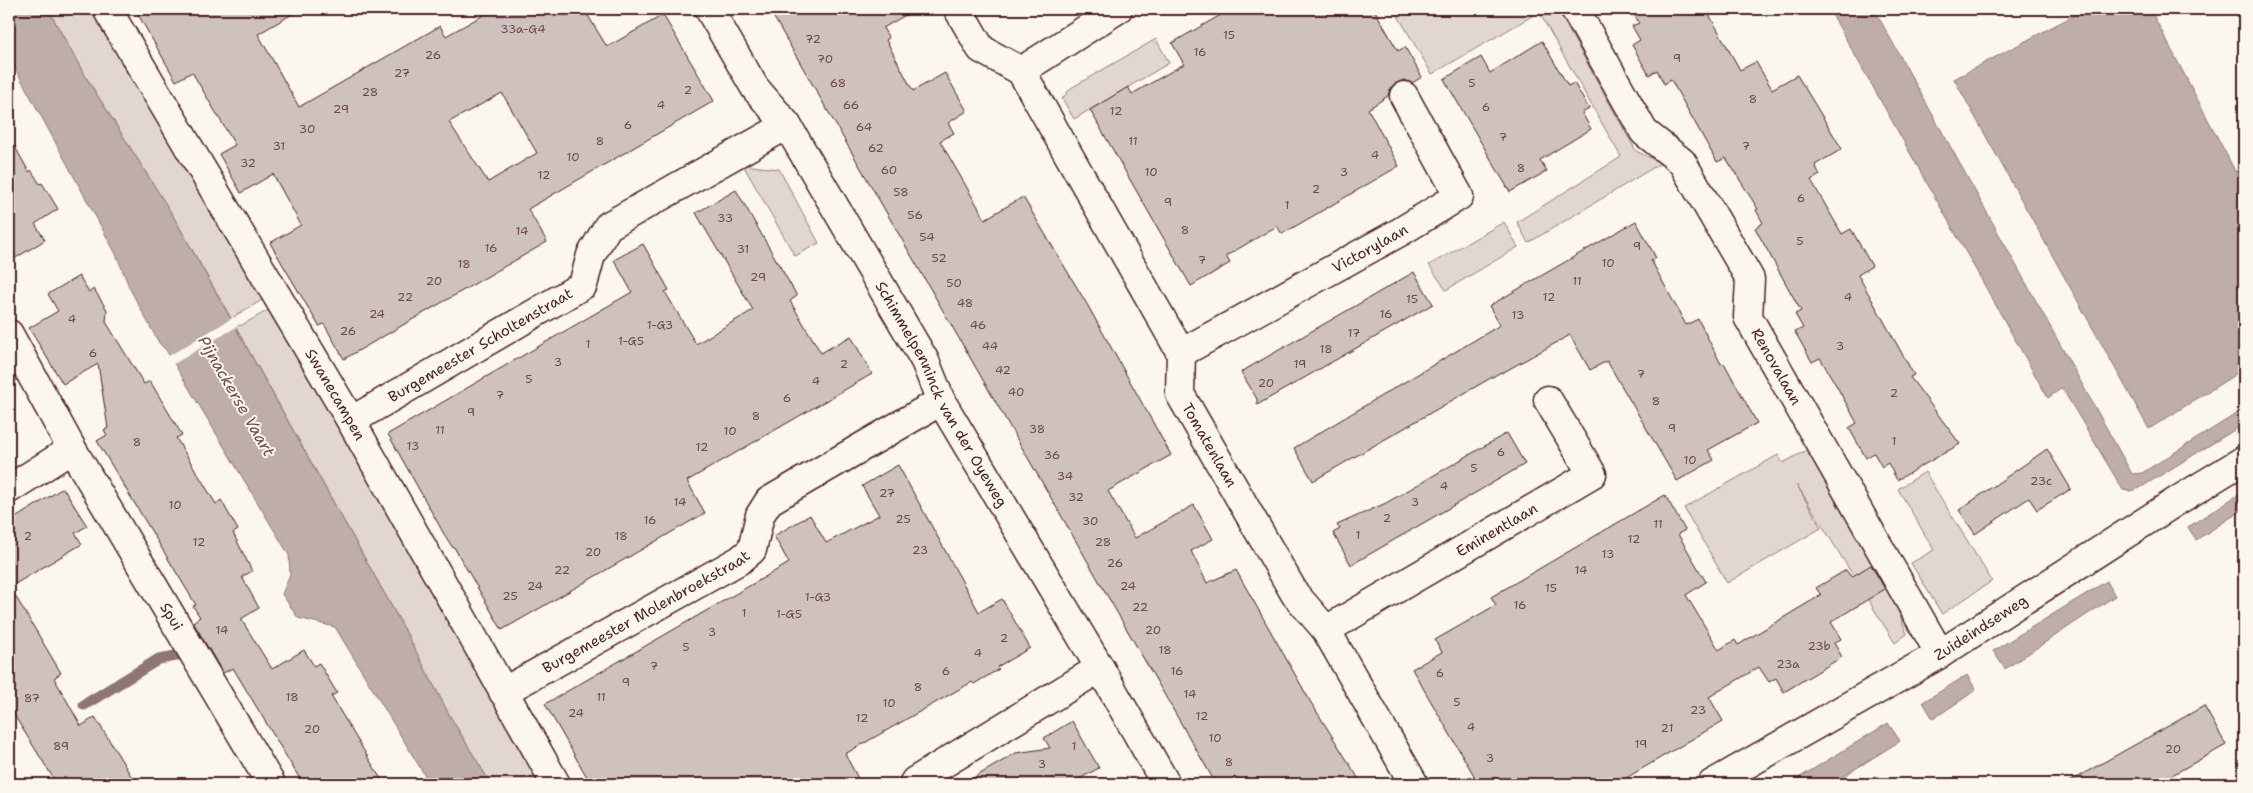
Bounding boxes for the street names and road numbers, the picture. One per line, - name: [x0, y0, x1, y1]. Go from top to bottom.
- street label: Victorylaan: [1329, 219, 1412, 278]
- street label: Schimmelpenninck van der Oyeweg: [871, 278, 1012, 511]
- street label: Burgemeester Scholtenstraat: [384, 283, 576, 407]
- street label: Renovalaan: [1746, 325, 1806, 409]
- street label: Swanecampen: [300, 345, 370, 444]
- street label: Tomatenlaan: [1177, 399, 1242, 491]
- street label: Eminentlaan: [1452, 498, 1541, 562]
- street label: Burgemeester Molenbroekstraat: [539, 546, 754, 678]
- street label: Zuideindseweg: [1931, 590, 2031, 665]
- street label: Spui: [155, 599, 188, 634]

